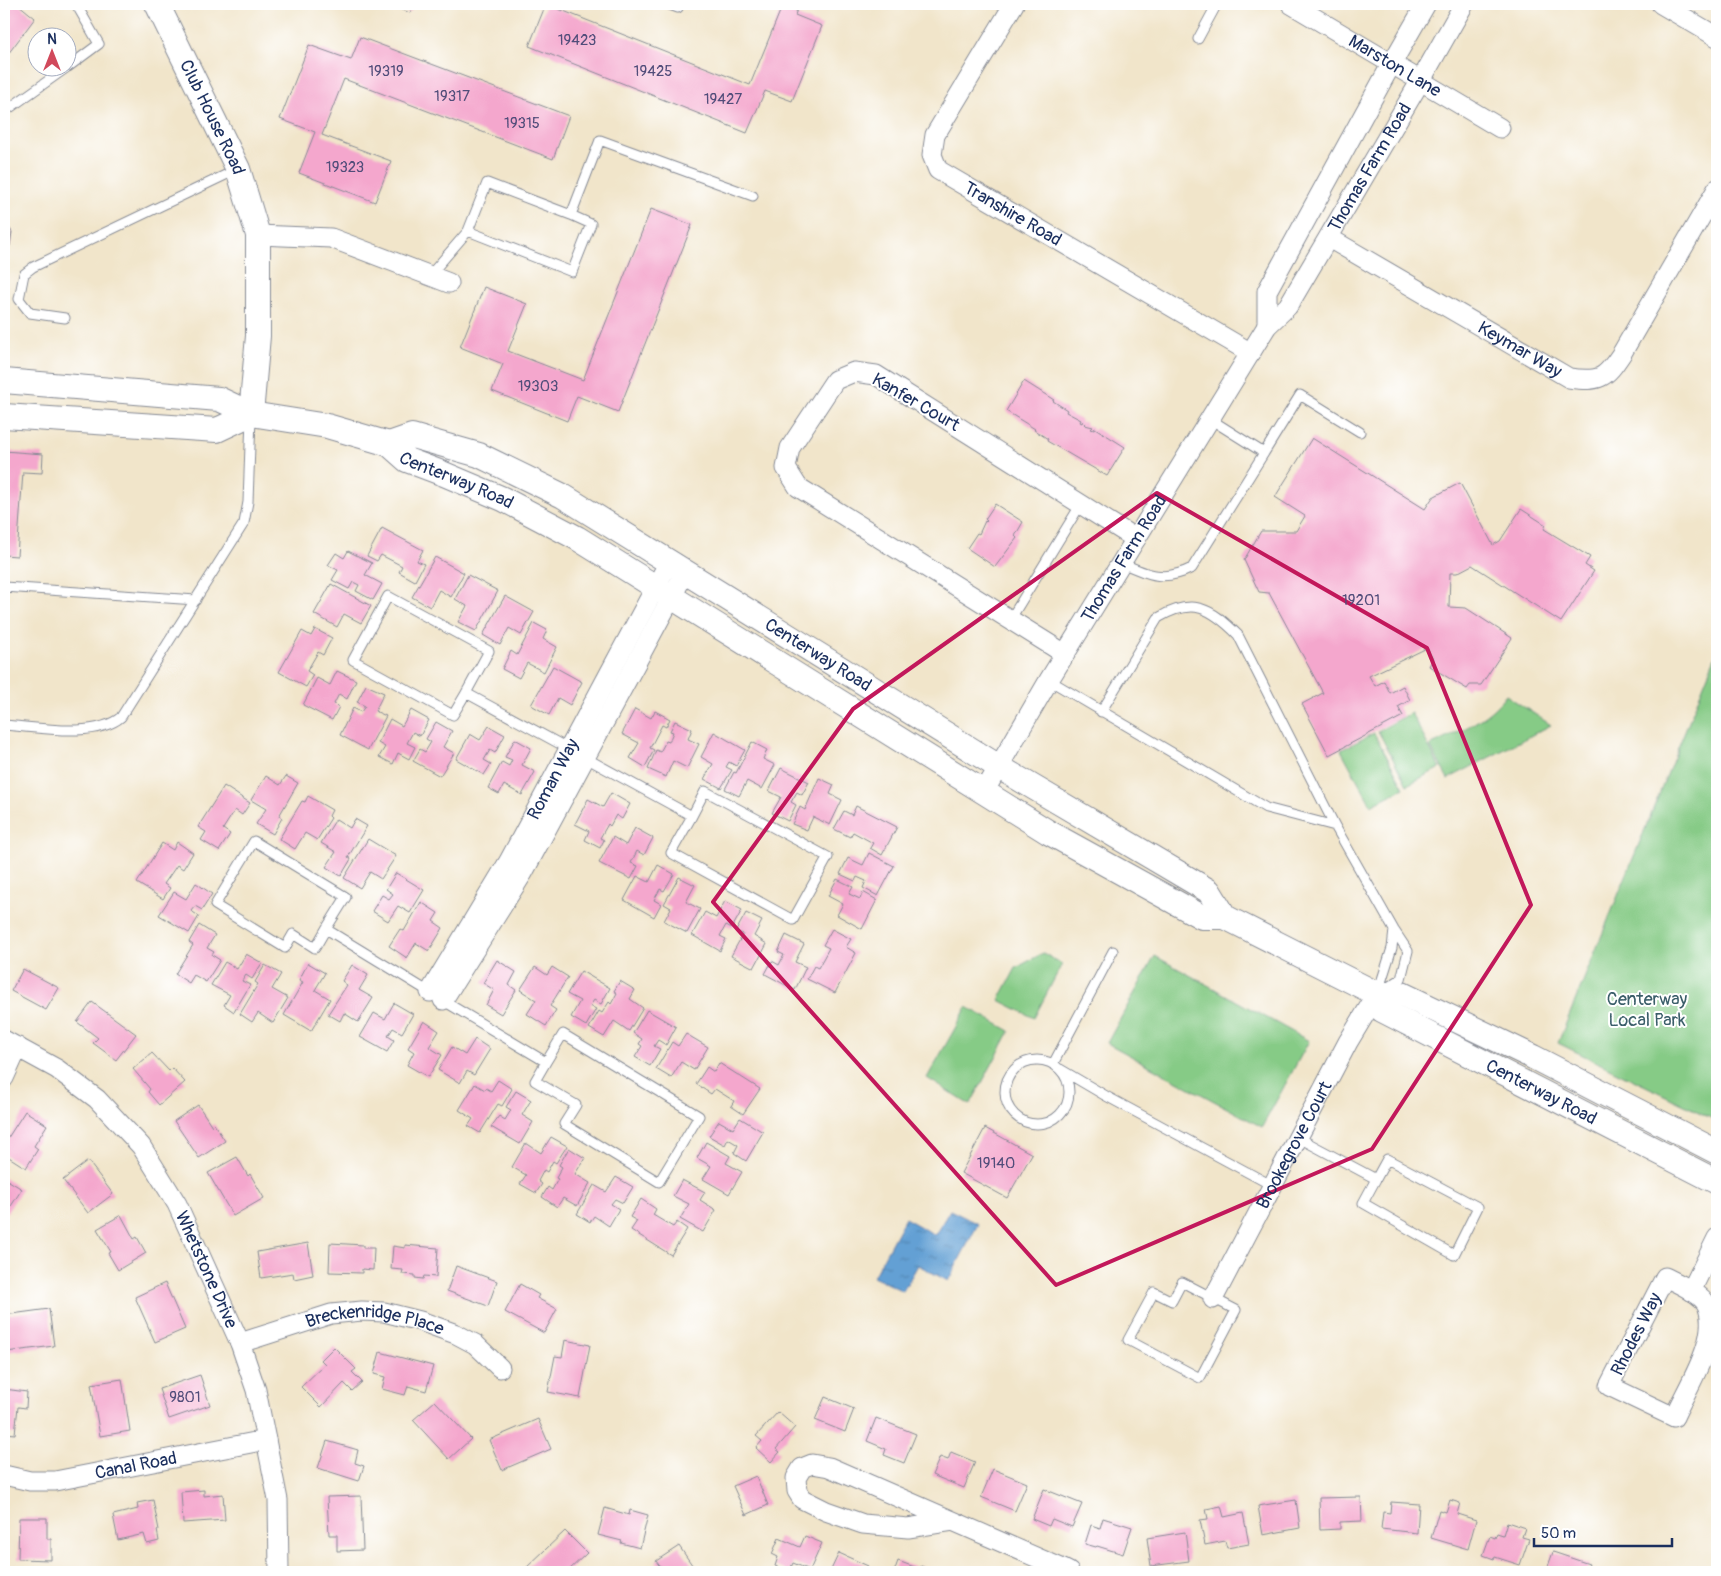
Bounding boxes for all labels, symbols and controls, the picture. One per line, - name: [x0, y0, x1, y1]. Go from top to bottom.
- north arrow: [28, 28, 78, 78]
- street label: Marston Lane: [1344, 30, 1445, 103]
- text: N: [47, 31, 57, 48]
- house number: 19423: [558, 31, 596, 50]
- street label: Club House Road: [174, 56, 250, 177]
- house number: 19319: [368, 62, 404, 81]
- house number: 19425: [634, 62, 672, 81]
- house number: 19317: [434, 87, 470, 106]
- house number: 19427: [704, 90, 742, 109]
- street label: Thomas Farm Road: [1323, 99, 1417, 236]
- house number: 19315: [504, 114, 540, 133]
- house number: 19323: [326, 158, 364, 177]
- street label: Transhire Road: [959, 177, 1066, 252]
- street label: Keymar Way: [1473, 316, 1566, 383]
- street label: Kanfer Court: [868, 368, 964, 437]
- house number: 19303: [518, 377, 558, 396]
- street label: Centerway Road: [393, 447, 517, 515]
- street label: Thomas Farm Road: [1076, 491, 1172, 627]
- house number: 19201: [1342, 591, 1380, 610]
- street label: Centerway Road: [760, 613, 876, 697]
- street label: Roman Way: [522, 734, 585, 824]
- park label: Centerway Local Park: [1607, 988, 1688, 1032]
- street label: Centerway Road: [1482, 1054, 1601, 1130]
- street label: Brookegrove Court: [1251, 1077, 1338, 1213]
- house number: 19140: [977, 1154, 1015, 1173]
- street label: Whetstone Drive: [170, 1207, 243, 1332]
- street label: Rhodes Way: [1606, 1289, 1667, 1379]
- street label: Breckenridge Place: [303, 1300, 447, 1341]
- house number: 9801: [169, 1388, 201, 1407]
- street label: Canal Road: [93, 1447, 179, 1485]
- scale bar: [1534, 1516, 1671, 1548]
- text: 50 m: [1541, 1524, 1576, 1543]

